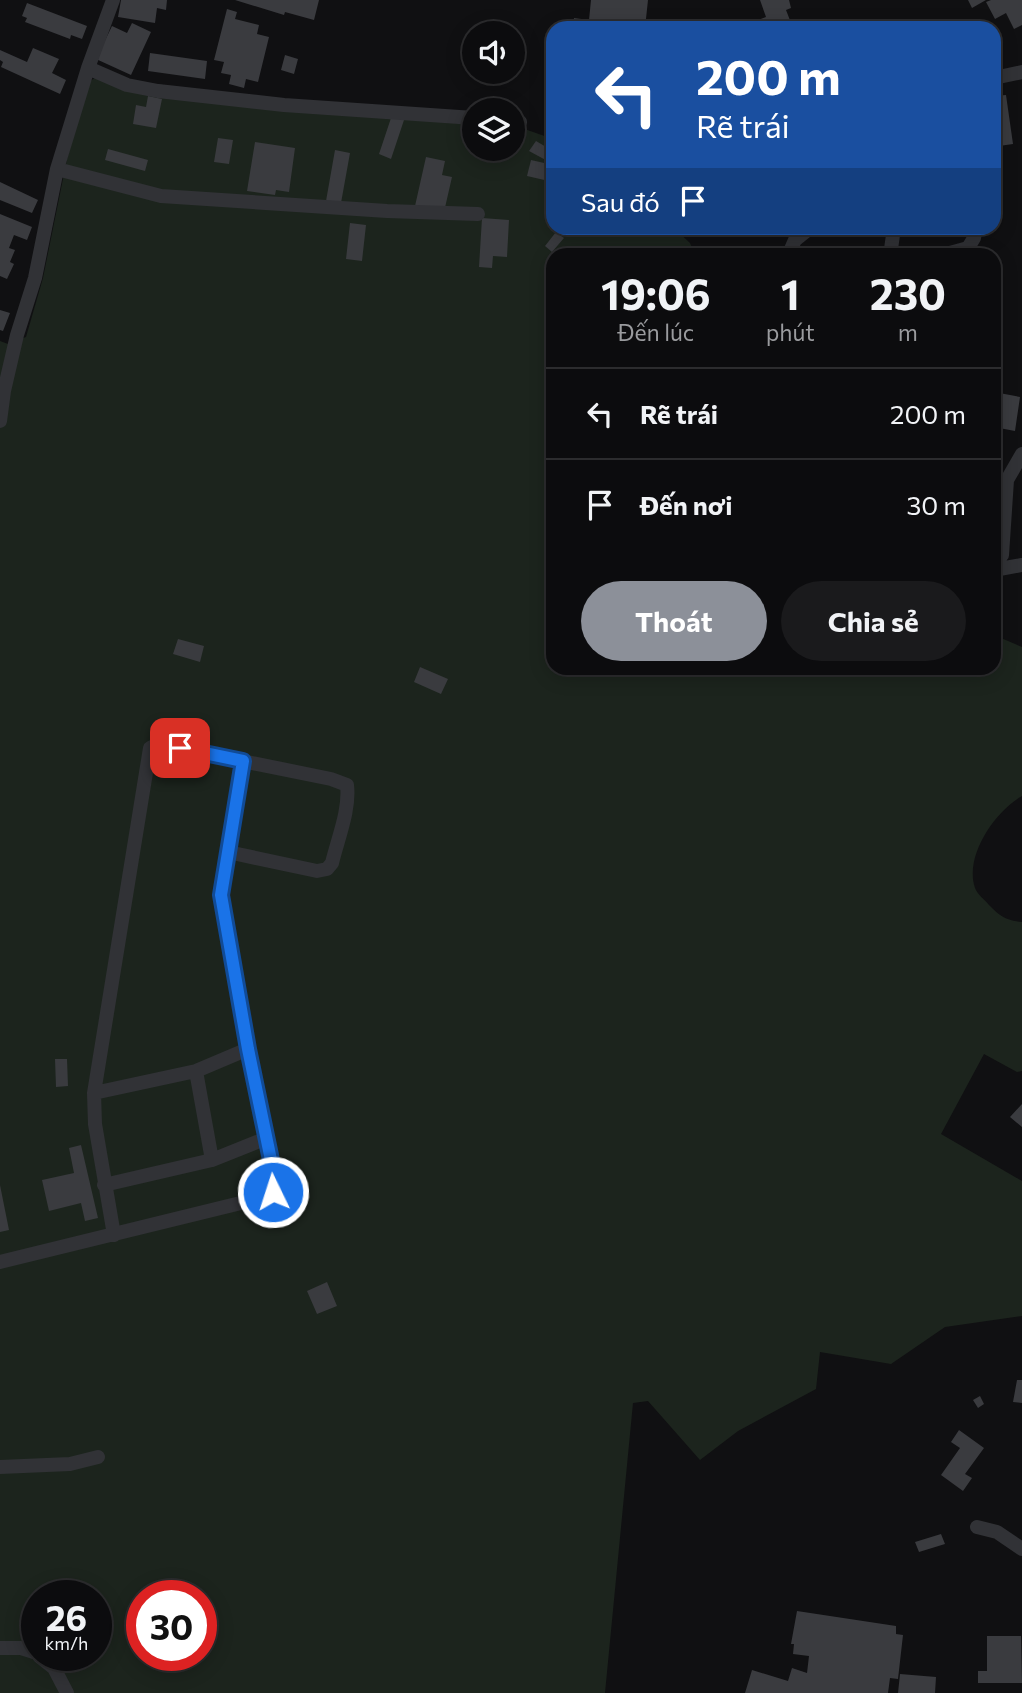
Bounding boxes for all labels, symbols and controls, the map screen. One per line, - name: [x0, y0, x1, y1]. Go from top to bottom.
- map controls: [462, 21, 525, 161]
- button: sound: [462, 21, 525, 84]
- text: 200 m: [696, 45, 841, 105]
- icon: left: [581, 49, 672, 140]
- button: layers: [462, 98, 525, 161]
- text: Rẽ trái: [696, 105, 790, 145]
- icon: arrive: [674, 182, 712, 220]
- text: Sau đó: [581, 186, 660, 217]
- text: 19:06: [601, 267, 711, 319]
- text: 1: [781, 267, 800, 319]
- text: 230: [870, 267, 946, 319]
- text: Đến lúc: [618, 318, 694, 346]
- text: phút: [766, 318, 815, 346]
- text: m: [898, 318, 918, 346]
- icon: left: [581, 395, 619, 433]
- text: Rẽ trái: [640, 398, 718, 429]
- text: 200 m: [890, 398, 966, 429]
- icon: arrive: [581, 486, 619, 524]
- text: Đến nơi: [640, 489, 733, 520]
- text: 30 m: [907, 489, 966, 520]
- button: Thoát: [581, 581, 767, 661]
- button: Chia sẻ: [781, 581, 966, 661]
- pin: [150, 718, 210, 778]
- icon: arrive: [161, 729, 199, 767]
- position arrow: [236, 1155, 310, 1229]
- speed limit sign: 30: [126, 1580, 217, 1671]
- text: 26: [46, 1595, 87, 1638]
- text: km/h: [45, 1632, 88, 1654]

